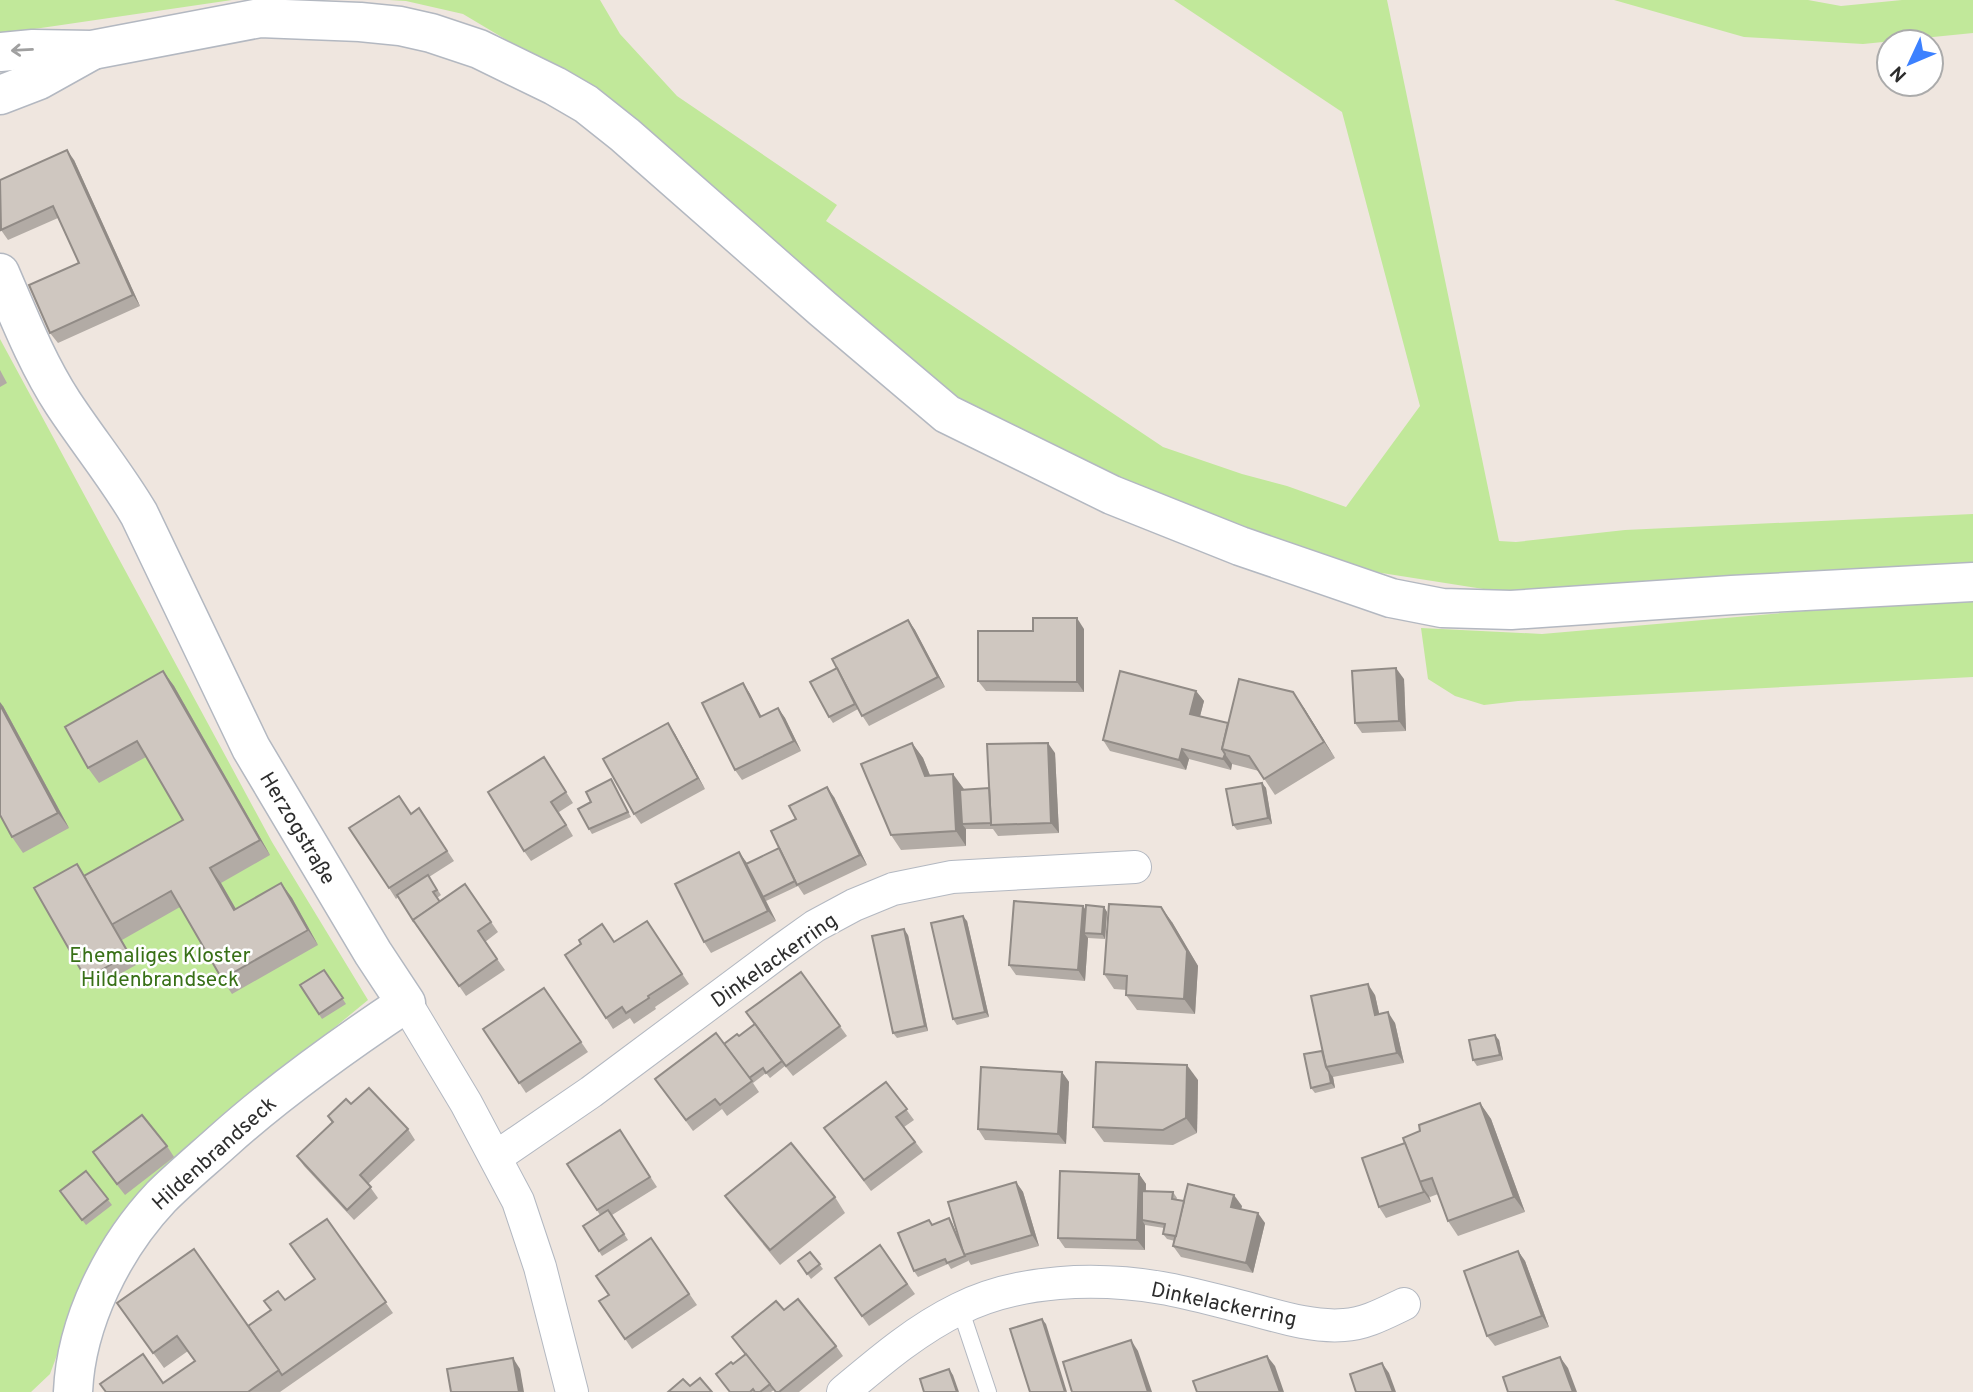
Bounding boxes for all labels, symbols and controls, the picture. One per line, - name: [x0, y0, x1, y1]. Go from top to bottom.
- north arrow: [1875, 28, 1945, 98]
- one-way arrow: [10, 43, 33, 56]
- text: N: [1886, 60, 1913, 87]
- street label: Herzogstraße: [252, 767, 341, 890]
- street label: Dinkelackerring: [706, 908, 843, 1015]
- park label: Ehemaliges Kloster Hildenbrandseck: [69, 943, 251, 994]
- street label: Hildenbrandseck: [147, 1091, 283, 1217]
- street label: Dinkelackerring: [1148, 1277, 1299, 1334]

